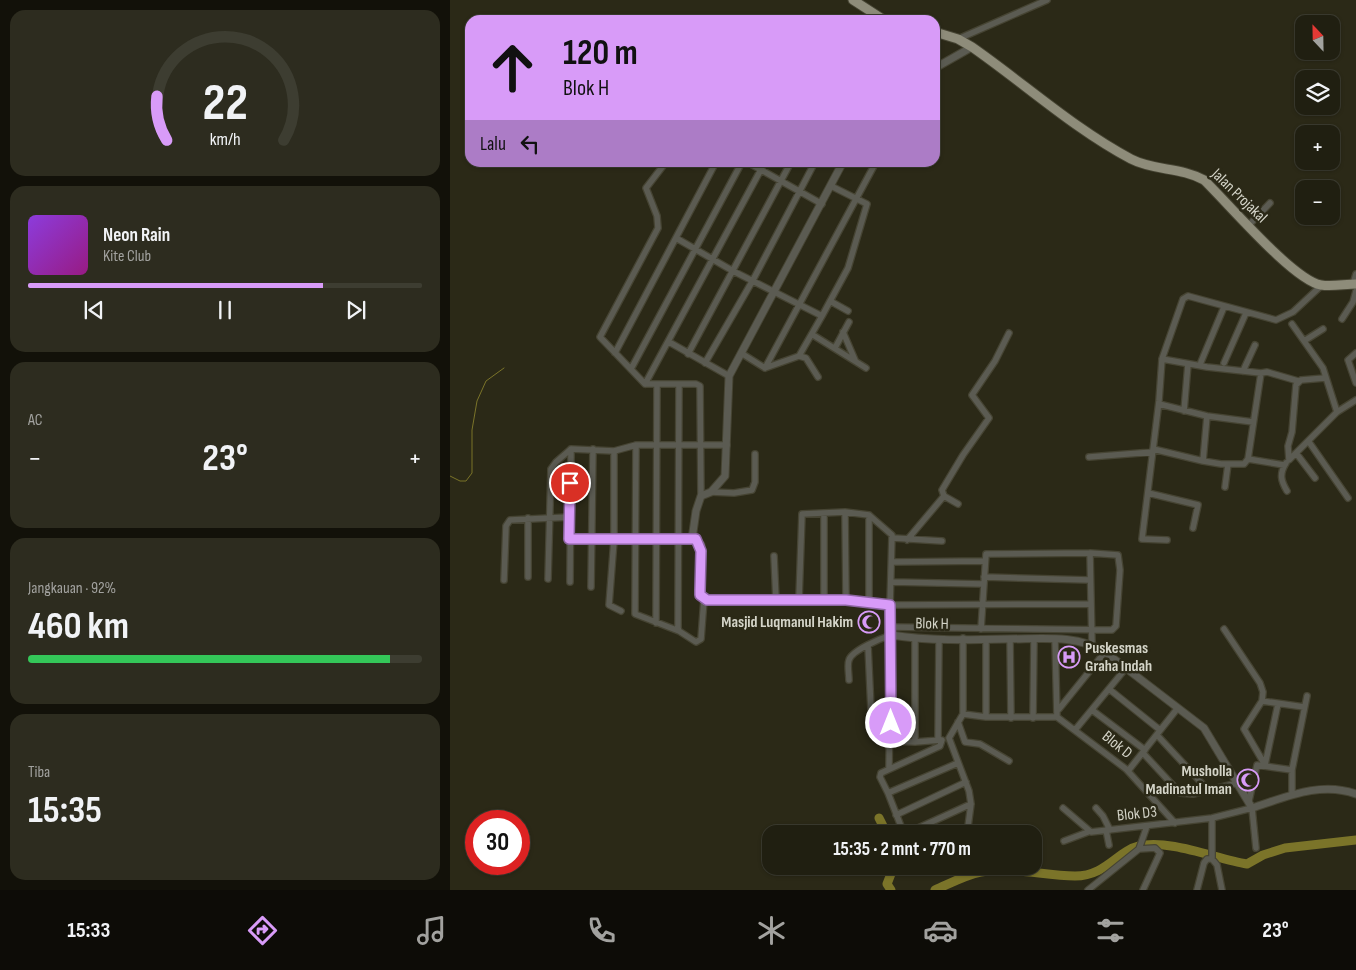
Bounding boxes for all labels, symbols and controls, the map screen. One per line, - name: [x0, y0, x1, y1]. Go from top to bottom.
- north arrow: [1295, 15, 1340, 60]
- map controls: [1295, 15, 1340, 225]
- text: 120 m: [563, 32, 638, 75]
- icon: ahead: [480, 35, 545, 100]
- button: layers: [1295, 70, 1340, 115]
- text: 22: [202, 72, 248, 135]
- text: Blok H: [563, 75, 609, 102]
- button: +: [1295, 125, 1340, 170]
- text: km/h: [210, 129, 240, 150]
- icon: left: [516, 130, 544, 158]
- text: Lalu: [480, 133, 506, 156]
- street label: Jalan Projakal: [1207, 164, 1271, 227]
- button: −: [1295, 180, 1340, 225]
- text: Neon Rain: [103, 224, 170, 247]
- text: Kite Club: [103, 247, 151, 266]
- icon: previous: [80, 296, 108, 324]
- icon: pause: [211, 296, 239, 324]
- icon: next: [342, 296, 370, 324]
- text: AC: [28, 411, 42, 430]
- text: 23°: [202, 436, 248, 481]
- text: −: [28, 442, 42, 475]
- text: +: [408, 442, 422, 475]
- pin: [549, 462, 591, 504]
- icon: arrive: [556, 469, 584, 497]
- text: Jangkauan · 92%: [28, 579, 116, 598]
- text: 460 km: [28, 604, 129, 649]
- mosque icon: Masjid Luqmanul Hakim: [857, 610, 881, 634]
- place label: Masjid Luqmanul Hakim: [721, 613, 853, 632]
- street label: Blok H: [915, 614, 949, 634]
- place label: Puskesmas Graha Indah: [1085, 639, 1152, 676]
- hospital icon: Puskesmas Graha Indah: [1057, 645, 1081, 669]
- position arrow: [864, 696, 916, 748]
- street label: Blok D: [1098, 727, 1136, 763]
- place label: Musholla Madinatul Iman: [1146, 762, 1232, 799]
- text: Tiba: [28, 763, 50, 782]
- mosque icon: Musholla Madinatul Iman: [1236, 768, 1260, 792]
- text: 15:35: [28, 788, 102, 833]
- street label: Blok D3: [1116, 802, 1158, 826]
- speed limit sign: 30: [465, 810, 530, 875]
- text: 15:35 · 2 mnt · 770 m: [833, 838, 971, 861]
- icon: directions: [245, 913, 280, 948]
- icon: music: [414, 913, 449, 948]
- icon: phone: [584, 913, 619, 948]
- icon: climate: [754, 913, 789, 948]
- icon: car: [923, 913, 958, 948]
- icon: filters: [1093, 913, 1128, 948]
- text: 15:33: [67, 917, 110, 944]
- text: 23°: [1262, 917, 1289, 944]

